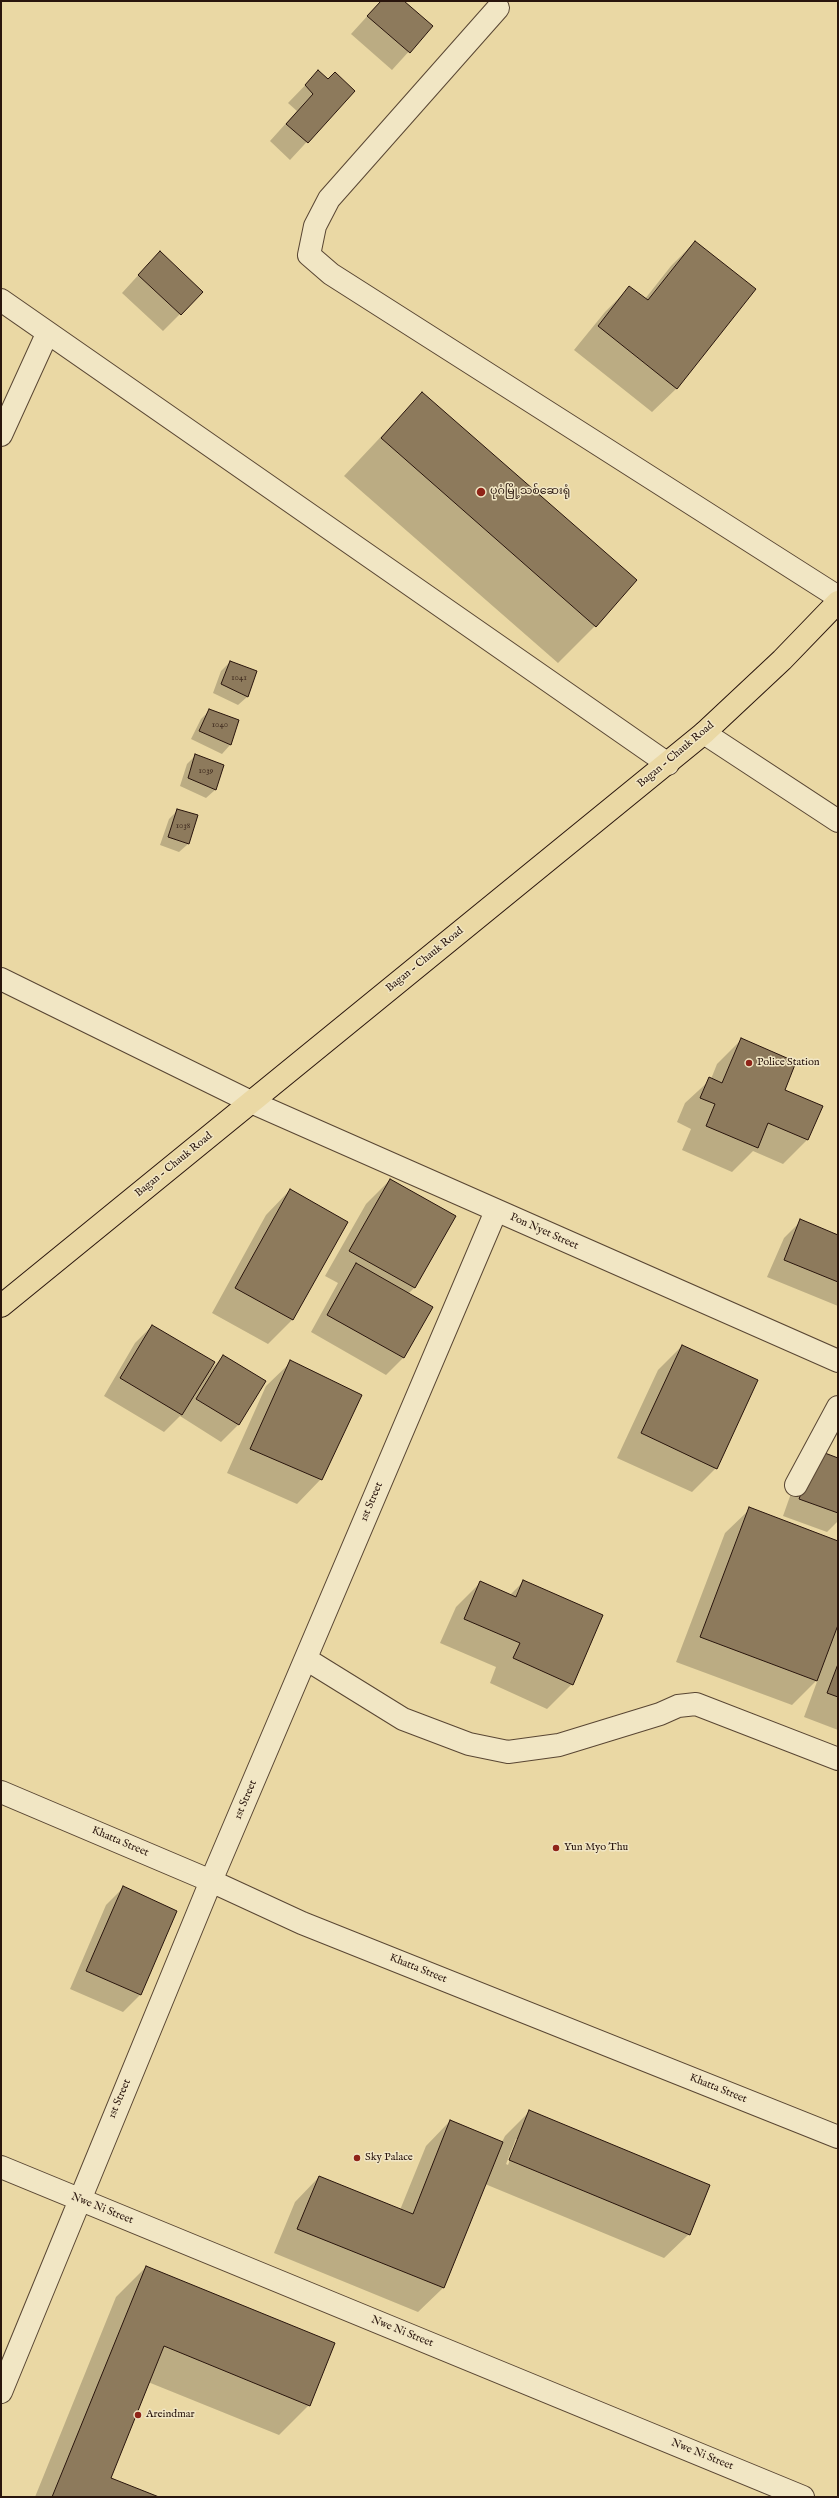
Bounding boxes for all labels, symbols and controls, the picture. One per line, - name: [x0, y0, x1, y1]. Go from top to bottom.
- place label: ပုဂံမြို့သစ်ဆေးရုံ: [490, 485, 570, 499]
- marker: ပုဂံမြို့သစ်ဆေးရုံ: [475, 486, 487, 498]
- house number: 1041: [231, 673, 247, 683]
- street label: Bagan - Chauk Road: [635, 719, 717, 791]
- house number: 1040: [212, 720, 228, 730]
- house number: 1039: [198, 766, 214, 776]
- house number: 1038: [176, 821, 190, 831]
- street label: Bagan - Chauk Road: [384, 925, 466, 995]
- place label: Police Station: [757, 1056, 820, 1070]
- marker: Police Station: [744, 1058, 754, 1068]
- street label: Bagan - Chauk Road: [133, 1130, 215, 1200]
- street label: Pon Nyet Street: [508, 1211, 580, 1253]
- street label: 1st Street: [358, 1480, 386, 1524]
- street label: 1st Street: [232, 1778, 260, 1822]
- street label: Khatta Street: [90, 1824, 150, 1860]
- place label: Yun Myo Thu: [564, 1841, 628, 1855]
- marker: Yun Myo Thu: [551, 1843, 561, 1853]
- street label: Khatta Street: [387, 1952, 449, 1986]
- street label: Khatta Street: [687, 2072, 749, 2106]
- street label: 1st Street: [106, 2077, 134, 2121]
- place label: Sky Palace: [365, 2151, 413, 2165]
- marker: Sky Palace: [352, 2153, 362, 2163]
- street label: Nwe Ni Street: [69, 2191, 135, 2227]
- street label: Nwe Ni Street: [369, 2314, 435, 2350]
- place label: Areindmar: [146, 2408, 194, 2422]
- marker: Areindmar: [133, 2410, 143, 2420]
- street label: Nwe Ni Street: [669, 2437, 735, 2473]

